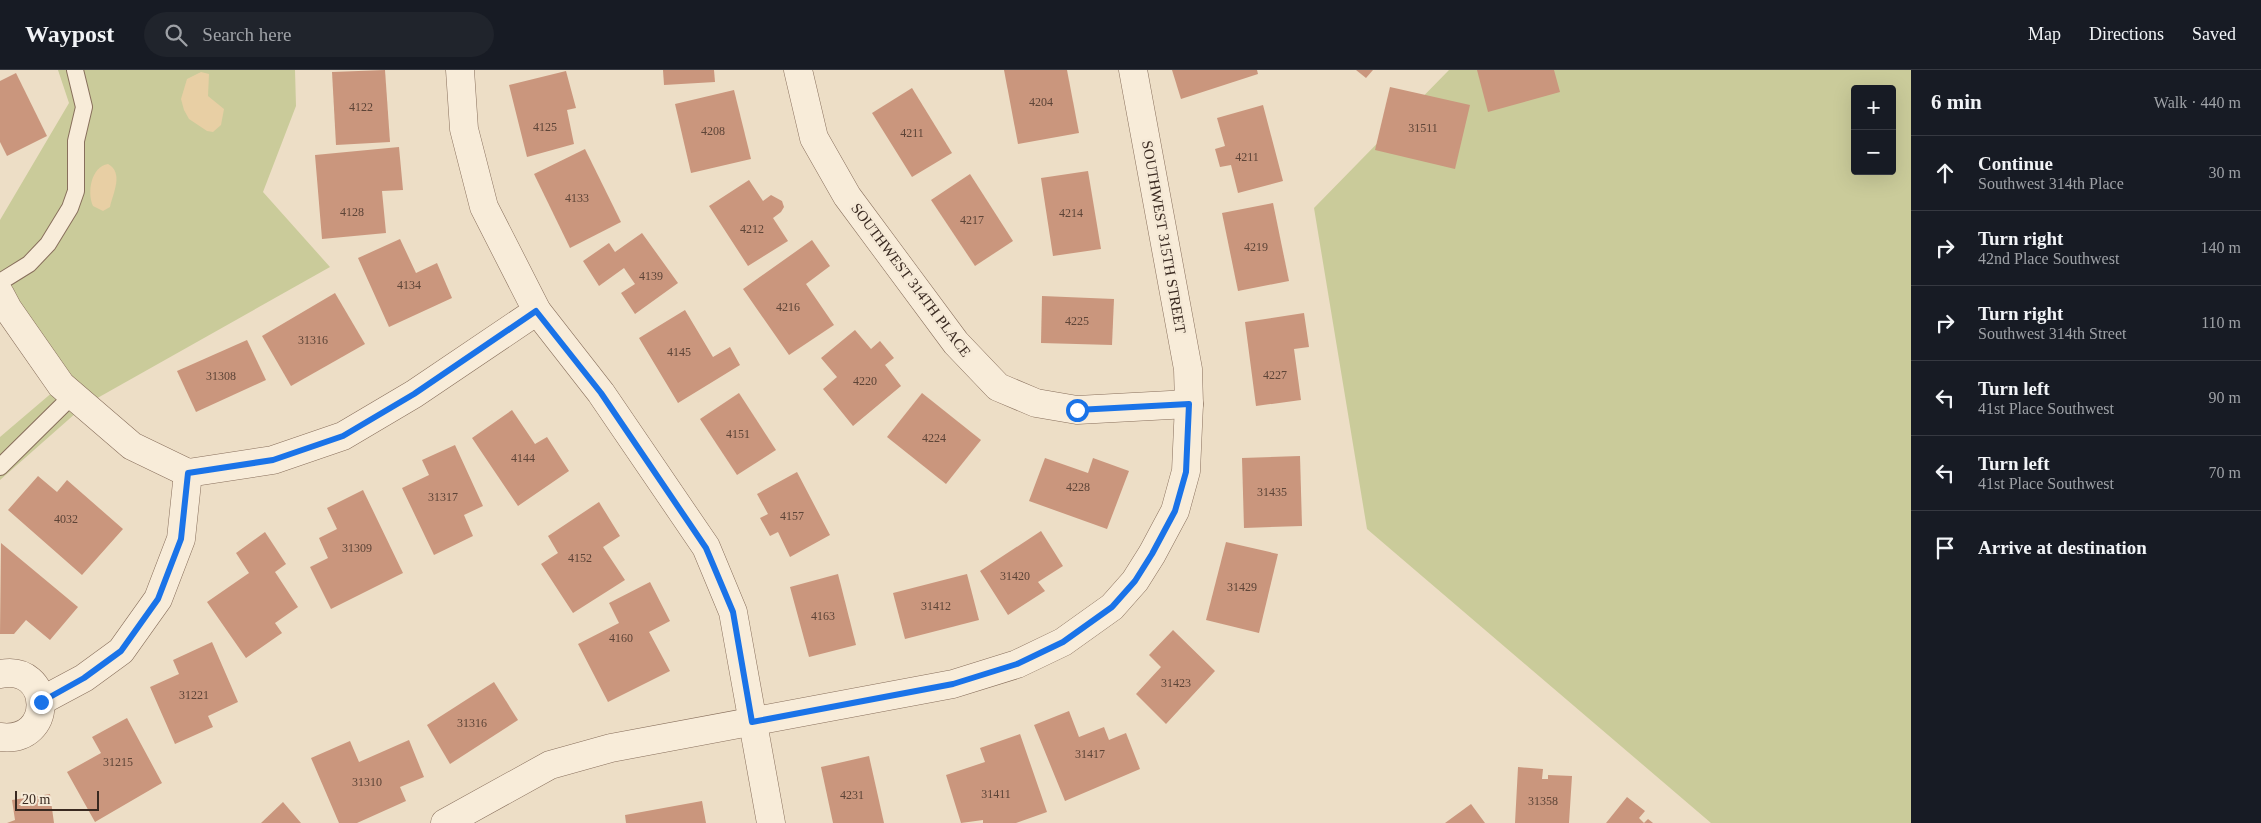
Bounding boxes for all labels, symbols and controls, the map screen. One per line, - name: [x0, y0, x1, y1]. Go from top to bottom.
- search box: [144, 12, 494, 57]
- text: Waypost: [25, 21, 114, 47]
- icon: search: [162, 21, 190, 49]
- text: Search here: [202, 24, 292, 45]
- text: Map: [2028, 24, 2061, 44]
- text: Directions: [2089, 24, 2164, 44]
- text: Saved: [2192, 24, 2236, 44]
- map controls: [1851, 85, 1896, 175]
- button: +: [1851, 85, 1896, 130]
- text: 6 min: [1931, 90, 1982, 114]
- text: Walk · 440 m: [2154, 94, 2241, 111]
- house number: 4204: [1029, 95, 1053, 109]
- house number: 4122: [349, 100, 373, 114]
- house number: 4125: [533, 120, 557, 134]
- house number: 31511: [1408, 121, 1438, 135]
- house number: 4208: [701, 124, 725, 138]
- house number: 4211: [900, 126, 924, 140]
- button: −: [1851, 130, 1896, 175]
- street label: SOUTHWEST 315TH STREET: [1139, 139, 1189, 335]
- house number: 4211: [1235, 150, 1259, 164]
- text: Continue: [1978, 153, 2053, 174]
- icon: ahead: [1931, 159, 1959, 187]
- text: 30 m: [2209, 164, 2241, 181]
- text: Southwest 314th Place: [1978, 175, 2124, 192]
- house number: 4133: [565, 191, 589, 205]
- street label: SOUTHWEST 314TH PLACE: [848, 200, 974, 360]
- house number: 4128: [340, 205, 364, 219]
- house number: 4214: [1059, 206, 1083, 220]
- house number: 4217: [960, 213, 984, 227]
- house number: 4212: [740, 222, 764, 236]
- text: Turn right: [1978, 228, 2063, 249]
- icon: right: [1931, 234, 1959, 262]
- text: 140 m: [2201, 239, 2241, 256]
- house number: 4219: [1244, 240, 1268, 254]
- text: 42nd Place Southwest: [1978, 250, 2119, 267]
- house number: 4139: [639, 269, 663, 283]
- house number: 4134: [397, 278, 421, 292]
- house number: 4216: [776, 300, 800, 314]
- text: Turn right: [1978, 303, 2063, 324]
- icon: right: [1931, 309, 1959, 337]
- house number: 4225: [1065, 314, 1089, 328]
- text: 110 m: [2201, 314, 2241, 331]
- text: Southwest 314th Street: [1978, 325, 2126, 342]
- house number: 31316: [298, 333, 328, 347]
- house number: 4145: [667, 345, 691, 359]
- house number: 4227: [1263, 368, 1287, 382]
- house number: 31308: [206, 369, 236, 383]
- house number: 4220: [853, 374, 877, 388]
- text: Turn left: [1978, 378, 2050, 399]
- icon: left: [1931, 384, 1959, 412]
- text: 90 m: [2209, 389, 2241, 406]
- route start: [1066, 399, 1089, 422]
- text: 41st Place Southwest: [1978, 400, 2114, 417]
- house number: 4151: [726, 427, 750, 441]
- house number: 4224: [922, 431, 946, 445]
- house number: 4144: [511, 451, 535, 465]
- text: Turn left: [1978, 453, 2050, 474]
- icon: left: [1931, 459, 1959, 487]
- text: 70 m: [2209, 464, 2241, 481]
- text: 41st Place Southwest: [1978, 475, 2114, 492]
- house number: 4228: [1066, 480, 1090, 494]
- house number: 31435: [1257, 485, 1287, 499]
- house number: 31317: [428, 490, 458, 504]
- house number: 4157: [780, 509, 804, 523]
- house number: 4032: [54, 512, 78, 526]
- icon: arrive: [1931, 534, 1959, 562]
- text: Arrive at destination: [1978, 537, 2147, 558]
- house number: 31309: [342, 541, 372, 555]
- house number: 4152: [568, 551, 592, 565]
- house number: 31420: [1000, 569, 1030, 583]
- house number: 31429: [1227, 580, 1257, 594]
- house number: 31412: [921, 599, 951, 613]
- house number: 4163: [811, 609, 835, 623]
- house number: 4160: [609, 631, 633, 645]
- house number: 31423: [1161, 676, 1191, 690]
- house number: 31221: [179, 688, 209, 702]
- route end: [30, 691, 53, 714]
- house number: 31316: [457, 716, 487, 730]
- house number: 31417: [1075, 747, 1105, 761]
- house number: 31215: [103, 755, 133, 769]
- house number: 31310: [352, 775, 382, 789]
- house number: 31411: [981, 787, 1011, 801]
- scale bar: [15, 788, 99, 811]
- house number: 4231: [840, 788, 864, 802]
- text: 20 m: [22, 792, 50, 807]
- house number: 31358: [1528, 794, 1558, 808]

